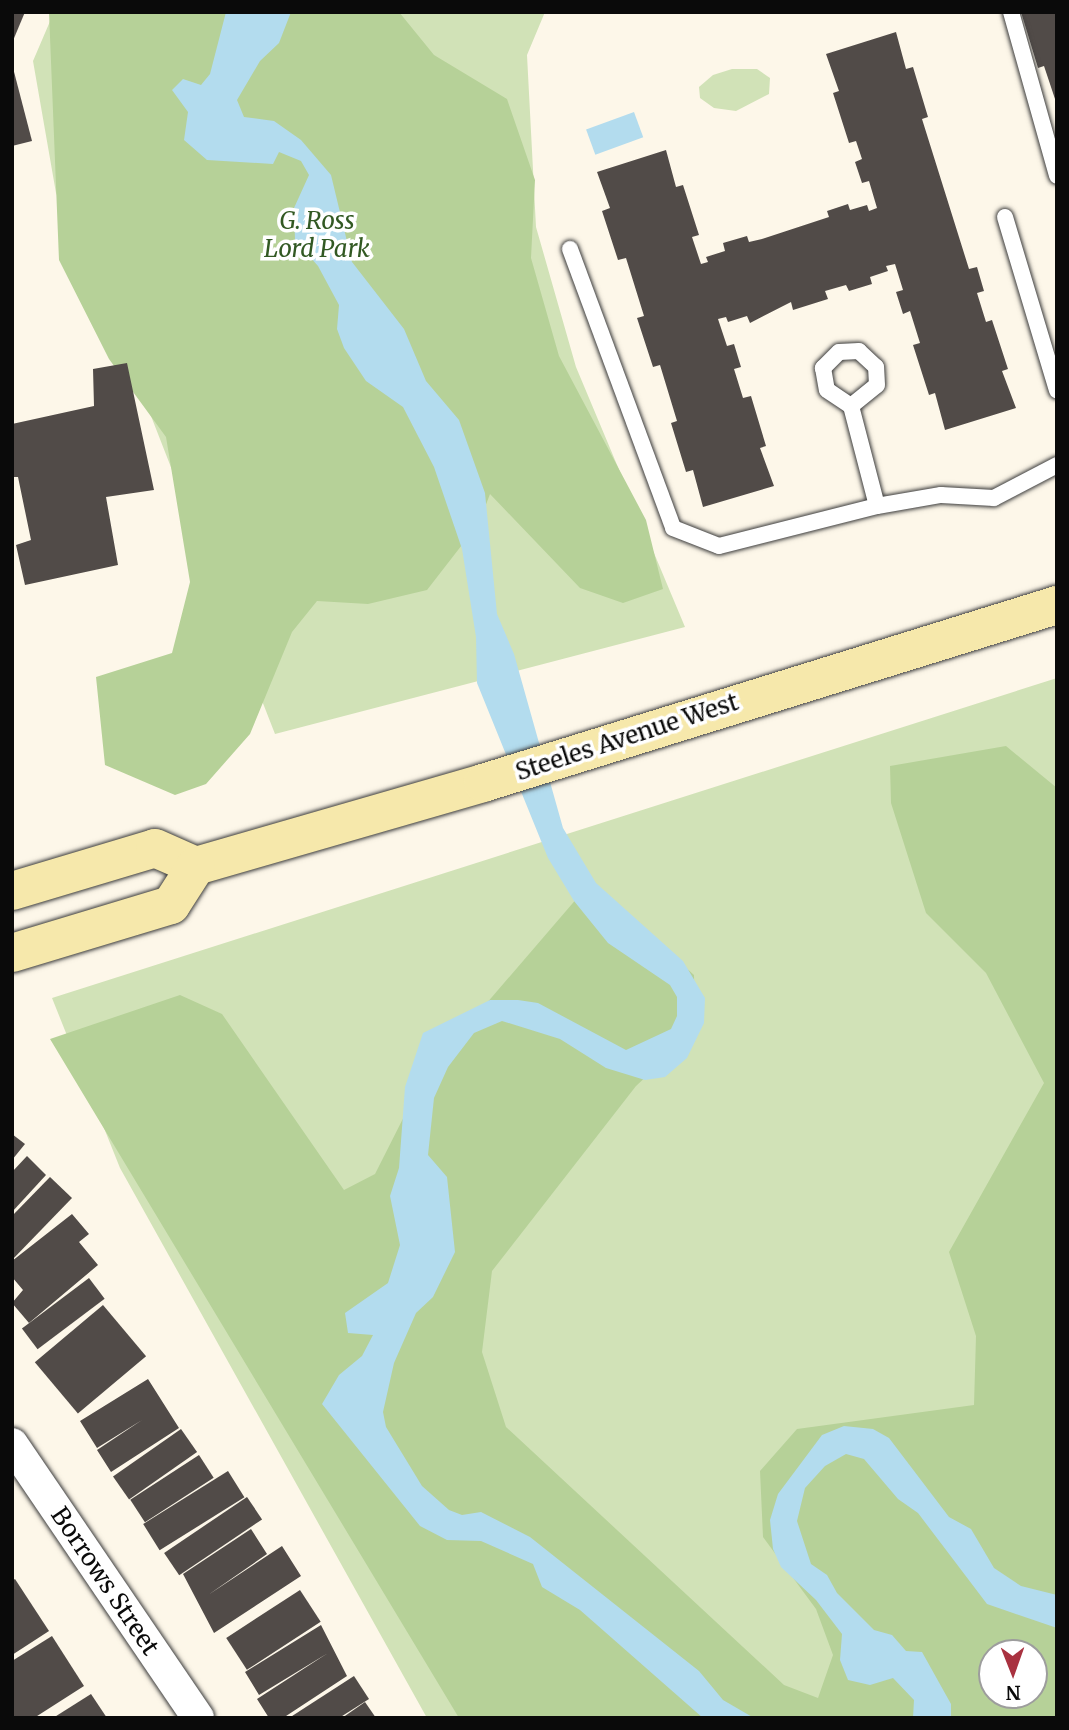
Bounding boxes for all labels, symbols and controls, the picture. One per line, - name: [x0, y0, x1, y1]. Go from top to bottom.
- park label: G. Ross Lord Park: [264, 207, 370, 263]
- street label: Steeles Avenue West: [512, 687, 742, 787]
- street label: Borrows Street: [45, 1502, 165, 1660]
- north arrow: [978, 1639, 1048, 1709]
- text: N: [1006, 1681, 1021, 1705]

